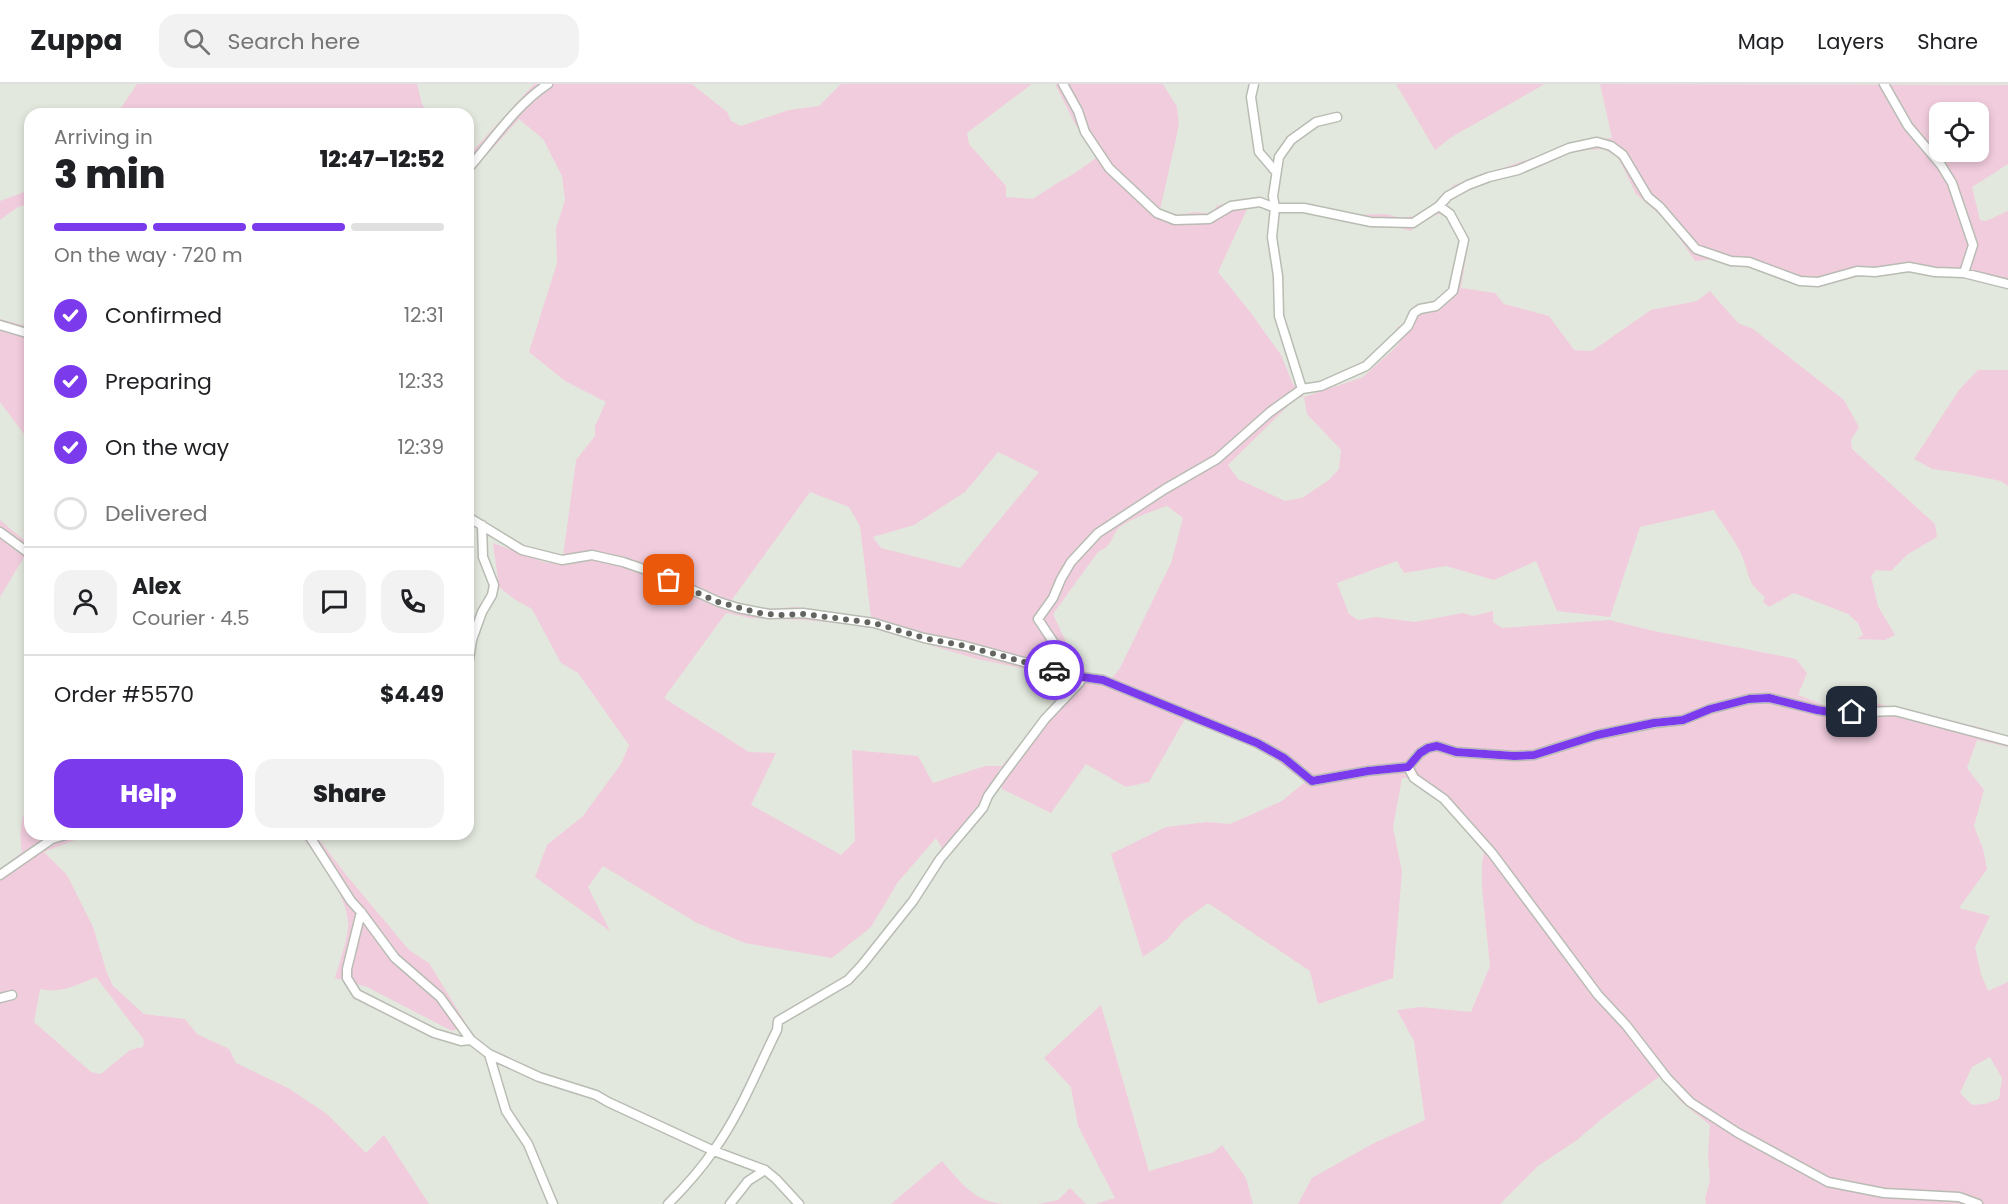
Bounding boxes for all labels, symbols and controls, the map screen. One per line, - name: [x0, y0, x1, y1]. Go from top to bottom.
- search box: [159, 14, 579, 68]
- text: Zuppa: [30, 21, 123, 60]
- icon: search: [180, 25, 213, 58]
- text: Search here: [228, 26, 360, 57]
- text: Map: [1738, 27, 1784, 56]
- text: Layers: [1817, 27, 1884, 56]
- text: Share: [1917, 27, 1978, 56]
- map controls: [1929, 102, 1989, 162]
- button: locate: [1929, 102, 1989, 162]
- text: Arriving in: [54, 123, 153, 151]
- text: 12:47–12:52: [320, 144, 444, 175]
- text: 3 min: [54, 147, 166, 202]
- text: On the way · 720 m: [54, 241, 243, 269]
- icon: check: [54, 299, 87, 332]
- text: Confirmed: [105, 300, 222, 331]
- text: 12:31: [404, 301, 444, 329]
- icon: check: [54, 365, 87, 398]
- text: Preparing: [105, 366, 212, 397]
- text: 12:33: [398, 367, 444, 395]
- icon: check: [54, 431, 87, 464]
- text: On the way: [105, 432, 229, 463]
- text: 12:39: [397, 433, 444, 461]
- text: Delivered: [105, 498, 208, 529]
- pin: [643, 554, 694, 605]
- icon: bag: [652, 563, 685, 596]
- button: person: [54, 570, 117, 633]
- button: chat: [303, 570, 366, 633]
- button: phone: [381, 570, 444, 633]
- text: Alex: [132, 571, 181, 602]
- text: Courier · 4.5: [132, 604, 250, 632]
- courier: [1024, 640, 1084, 700]
- icon: car: [1038, 654, 1071, 687]
- text: Order #5570: [54, 679, 194, 710]
- text: $4.49: [380, 679, 444, 710]
- pin: [1826, 686, 1877, 737]
- icon: home: [1835, 695, 1868, 728]
- button: Help: [54, 759, 243, 828]
- button: Share: [255, 759, 444, 828]

